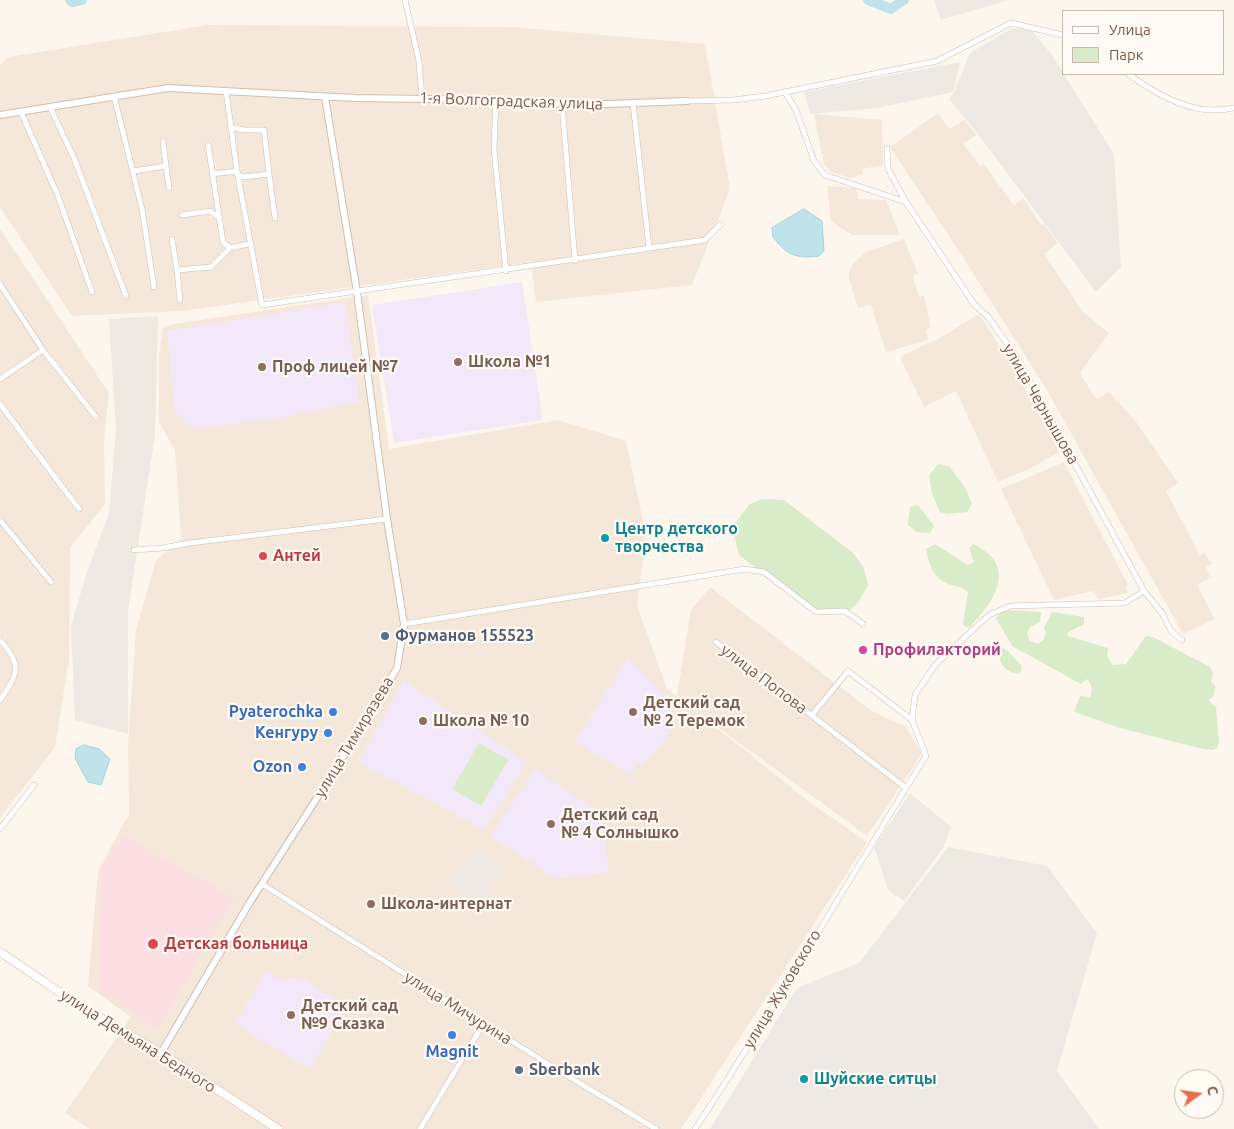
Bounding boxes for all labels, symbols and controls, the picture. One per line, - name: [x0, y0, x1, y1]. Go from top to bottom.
- legend: [1062, 10, 1224, 75]
- text: Улица: [1109, 21, 1151, 38]
- text: Парк: [1109, 46, 1144, 63]
- street label: 1-я Волгоградская улица: [419, 88, 603, 114]
- street label: улица Чернышова: [999, 340, 1083, 468]
- place label: Школа №1: [468, 352, 552, 372]
- marker: Школа №1: [452, 356, 464, 368]
- place label: Проф лицей №7: [272, 357, 398, 377]
- marker: Проф лицей №7: [256, 361, 268, 373]
- place label: Центр детского творчества: [615, 519, 738, 557]
- marker: Центр детского творчества: [599, 532, 611, 544]
- place label: Антей: [273, 546, 321, 566]
- marker: Антей: [257, 550, 269, 562]
- place label: Фурманов 155523: [395, 626, 534, 646]
- marker: Фурманов 155523: [379, 630, 391, 642]
- street label: улица Попова: [717, 640, 811, 718]
- place label: Профилакторий: [873, 640, 1001, 660]
- marker: Профилакторий: [857, 644, 869, 656]
- street label: улица Тимирязева: [310, 673, 398, 801]
- place label: Детский сад № 2 Теремок: [643, 693, 745, 731]
- place label: Pyaterochka: [229, 702, 323, 722]
- marker: Pyaterochka: [327, 706, 339, 718]
- marker: Детский сад № 2 Теремок: [627, 706, 639, 718]
- place label: Школа № 10: [433, 711, 529, 731]
- marker: Школа № 10: [417, 715, 429, 727]
- place label: Кенгуру: [255, 723, 318, 743]
- marker: Кенгуру: [322, 727, 334, 739]
- place label: Ozon: [253, 757, 292, 777]
- marker: Ozon: [296, 761, 308, 773]
- place label: Детский сад № 4 Солнышко: [561, 805, 679, 843]
- marker: Детский сад № 4 Солнышко: [545, 818, 557, 830]
- place label: Школа-интернат: [381, 894, 512, 914]
- marker: Школа-интернат: [365, 898, 377, 910]
- street label: улица Жуковского: [739, 926, 825, 1052]
- place label: Детская больница: [164, 934, 308, 954]
- marker: Детская больница: [146, 937, 160, 951]
- street label: улица Мичурина: [401, 967, 515, 1049]
- street label: улица Демьяна Бедного: [57, 985, 219, 1097]
- place label: Детский сад №9 Сказка: [301, 996, 398, 1034]
- marker: Детский сад №9 Сказка: [285, 1009, 297, 1021]
- marker: Magnit: [446, 1029, 458, 1041]
- place label: Magnit: [425, 1042, 479, 1062]
- place label: Sberbank: [529, 1060, 600, 1080]
- marker: Sberbank: [513, 1064, 525, 1076]
- place label: Шуйские ситцы: [814, 1069, 937, 1089]
- north arrow: [1174, 1069, 1224, 1119]
- marker: Шуйские ситцы: [798, 1073, 810, 1085]
- text: С: [1204, 1084, 1221, 1097]

